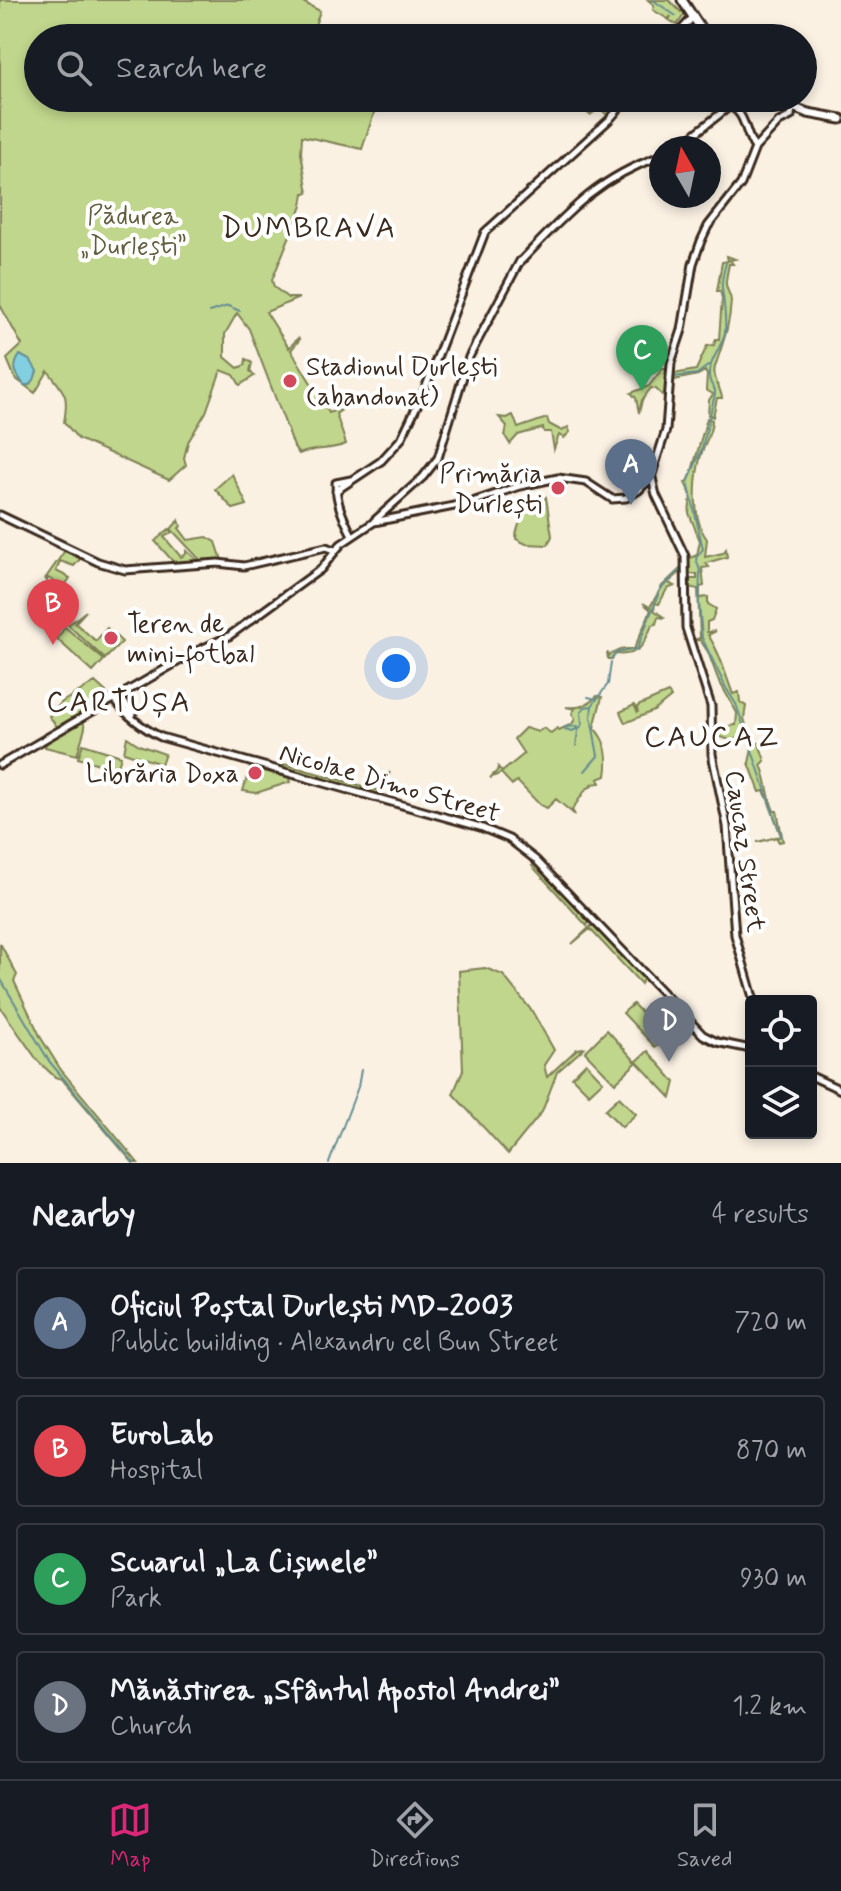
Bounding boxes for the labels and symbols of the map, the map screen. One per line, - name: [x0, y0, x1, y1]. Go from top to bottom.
- north arrow: [649, 136, 721, 208]
- park label: Pădurea „Durlești”: [79, 200, 187, 264]
- district label: DUMBRAVA: [221, 209, 397, 248]
- pin: C: [616, 325, 668, 391]
- place label: Stadionul Durlești (abandonat): [306, 351, 497, 415]
- marker: Stadionul Durlești (abandonat): [281, 372, 299, 390]
- pin: A: [605, 439, 657, 505]
- place label: Primăria Durlești: [440, 458, 542, 522]
- marker: Primăria Durlești: [549, 479, 567, 497]
- pin: B: [27, 579, 79, 645]
- place label: Teren de mini-fotbal: [127, 608, 254, 674]
- marker: Teren de mini-fotbal: [102, 629, 120, 647]
- your location: [376, 648, 416, 688]
- district label: CARTUȘA: [46, 683, 192, 722]
- district label: CAUCAZ: [644, 718, 780, 757]
- street label: Nicolae Dimo Street: [275, 736, 504, 832]
- place label: Librăria Doxa: [86, 758, 239, 792]
- marker: Librăria Doxa: [246, 764, 264, 782]
- street label: Caucaz Street: [716, 768, 772, 934]
- pin: D: [643, 996, 695, 1062]

